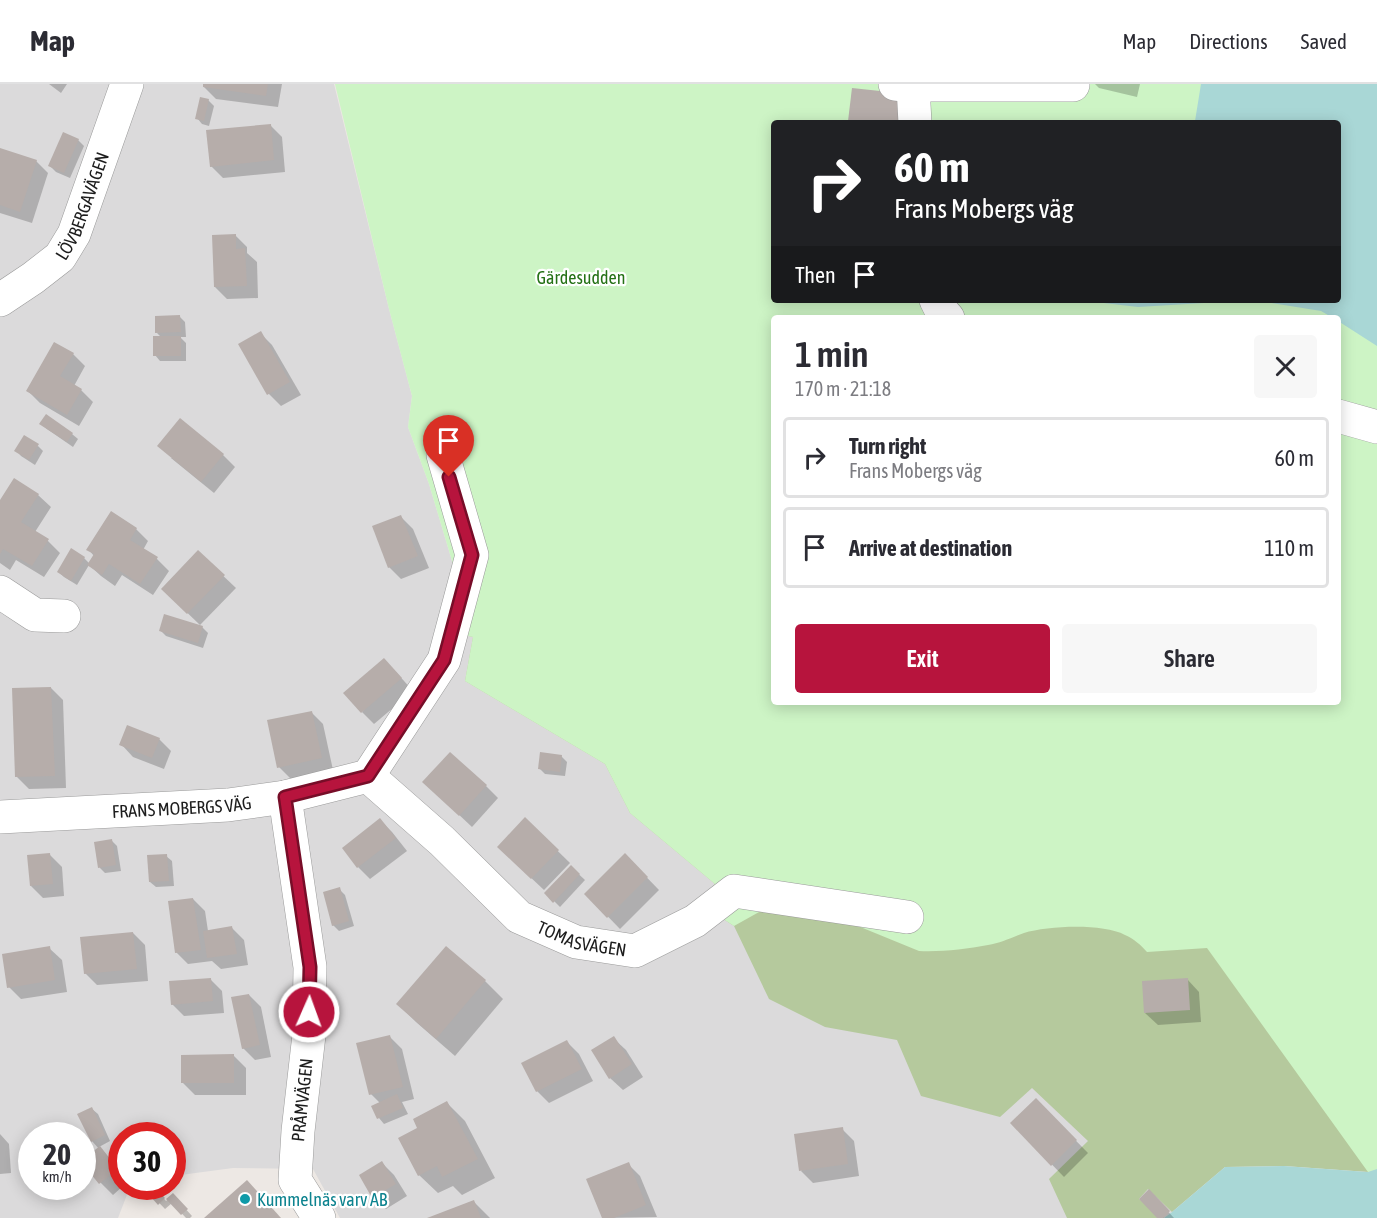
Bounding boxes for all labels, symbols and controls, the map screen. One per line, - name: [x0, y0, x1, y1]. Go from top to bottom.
- text: Map: [30, 25, 75, 57]
- text: Map: [1122, 29, 1156, 53]
- text: Directions: [1189, 29, 1268, 53]
- text: Saved: [1301, 29, 1347, 53]
- text: 60 m: [894, 143, 969, 191]
- icon: right: [795, 144, 873, 222]
- street label: LÖVBERGAVÄGEN: [51, 149, 113, 263]
- text: Frans Mobergs väg: [894, 193, 1074, 224]
- icon: arrive: [848, 258, 881, 291]
- text: Then: [795, 262, 836, 288]
- park label: Gärdesudden: [537, 267, 625, 288]
- text: 1 min: [795, 333, 869, 375]
- button: close: [1254, 335, 1317, 398]
- text: 170 m · 21:18: [795, 377, 891, 400]
- pin: [423, 415, 474, 477]
- icon: arrive: [432, 424, 465, 457]
- text: Turn right: [849, 433, 926, 459]
- icon: right: [798, 441, 831, 474]
- text: 60 m: [1274, 445, 1314, 471]
- text: Frans Mobergs väg: [849, 459, 982, 482]
- icon: arrive: [798, 531, 831, 564]
- text: Arrive at destination: [849, 535, 1012, 561]
- text: 110 m: [1264, 535, 1314, 561]
- button: Exit: [795, 624, 1050, 693]
- button: Share: [1062, 624, 1317, 693]
- street label: FRANS MOBERGS VÄG: [111, 791, 253, 822]
- street label: TOMASVÄGEN: [534, 916, 628, 960]
- position arrow: [277, 980, 341, 1044]
- street label: PRÅMVÄGEN: [287, 1057, 317, 1143]
- speed limit sign: 30: [108, 1122, 186, 1200]
- text: 20: [43, 1137, 71, 1171]
- text: km/h: [42, 1168, 72, 1185]
- place label: Kummelnäs varv AB: [257, 1189, 388, 1210]
- marker: Kummelnäs varv AB: [238, 1192, 252, 1206]

